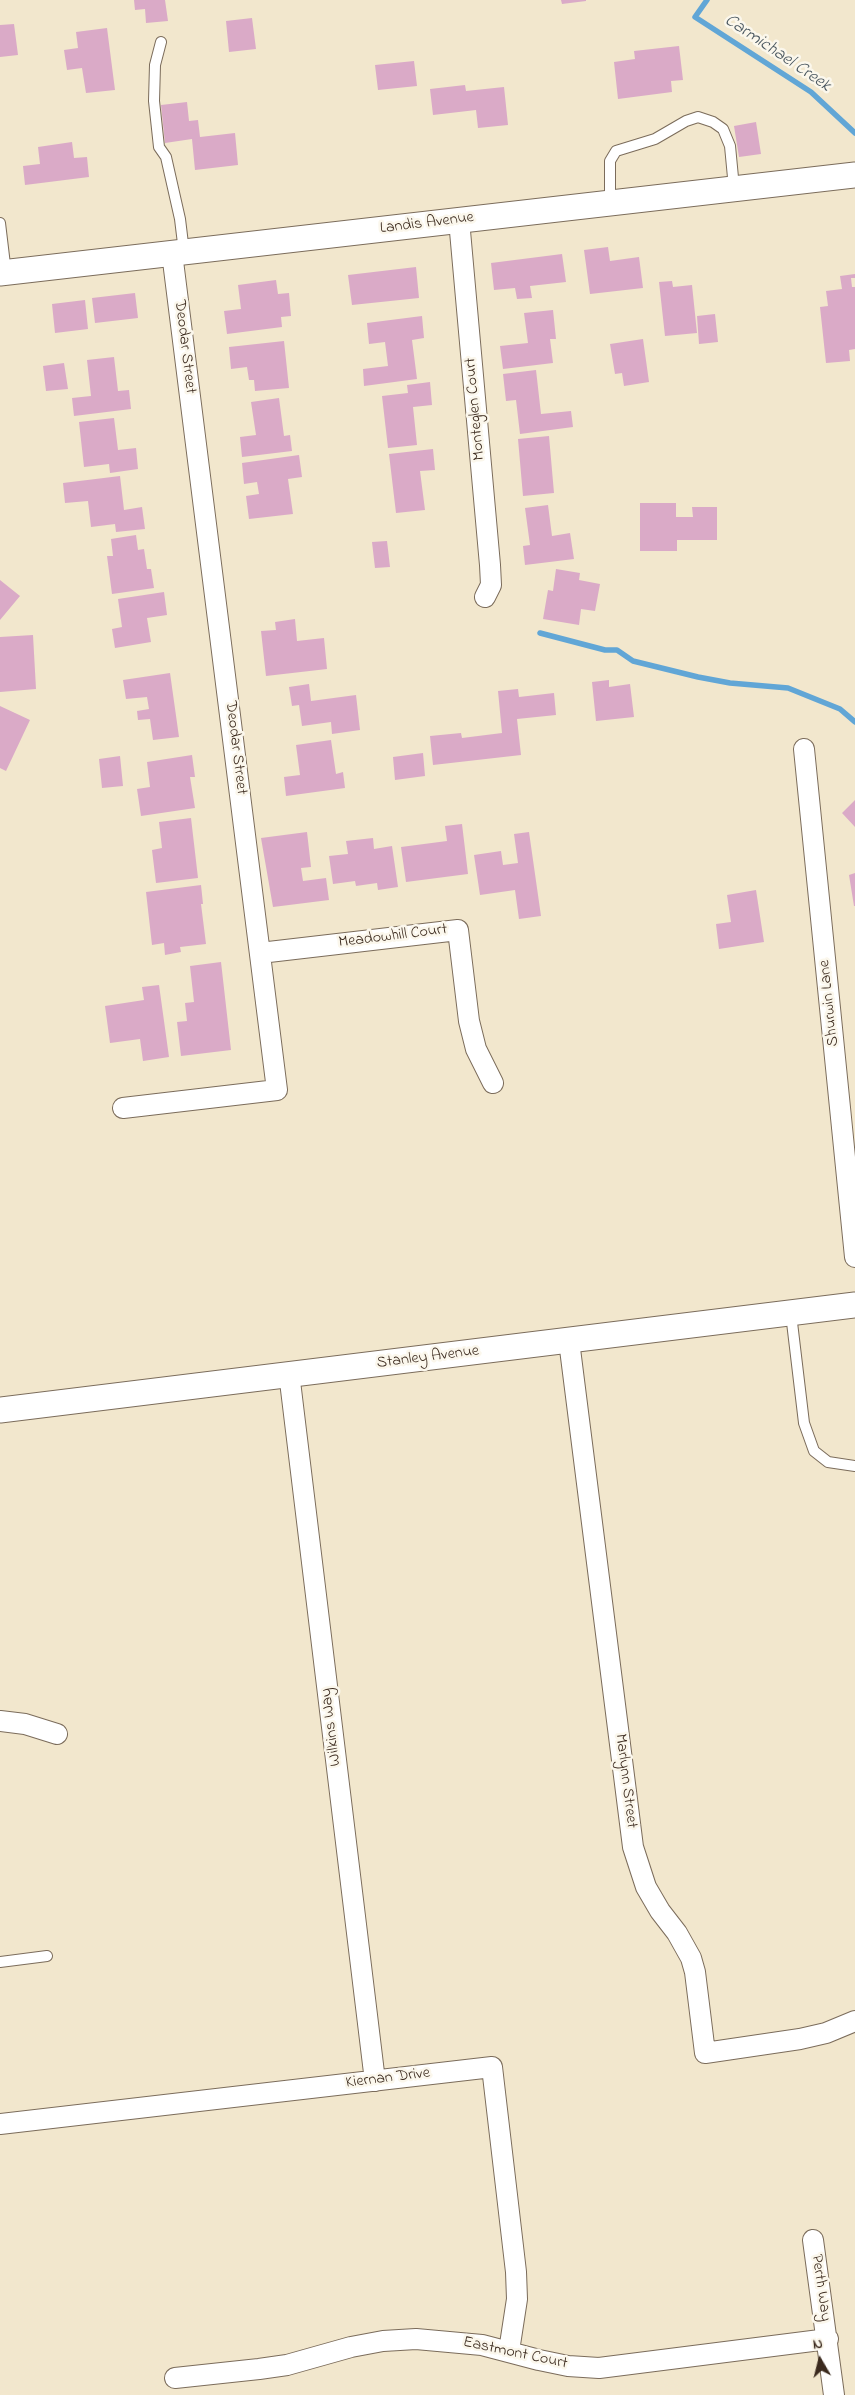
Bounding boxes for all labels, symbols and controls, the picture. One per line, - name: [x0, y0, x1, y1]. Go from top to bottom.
- water label: Carmichael Creek: [720, 10, 834, 98]
- street label: Landis Avenue: [379, 209, 475, 239]
- street label: Deodar Street: [169, 299, 199, 395]
- street label: Monteglen Court: [462, 357, 490, 461]
- street label: Deodar Street: [220, 700, 250, 796]
- street label: Meadowhill Court: [338, 921, 448, 953]
- street label: Shurwin Lane: [816, 959, 844, 1047]
- street label: Stanley Avenue: [376, 1342, 480, 1374]
- street label: Wilkins Way: [318, 1687, 346, 1767]
- street label: Marlynn Street: [610, 1733, 640, 1829]
- street label: Kiernan Drive: [345, 2064, 431, 2094]
- street label: Perth Way: [806, 2253, 834, 2323]
- street label: Eastmont Court: [461, 2334, 569, 2374]
- text: N: [812, 2334, 824, 2356]
- north arrow: [795, 2335, 845, 2385]

